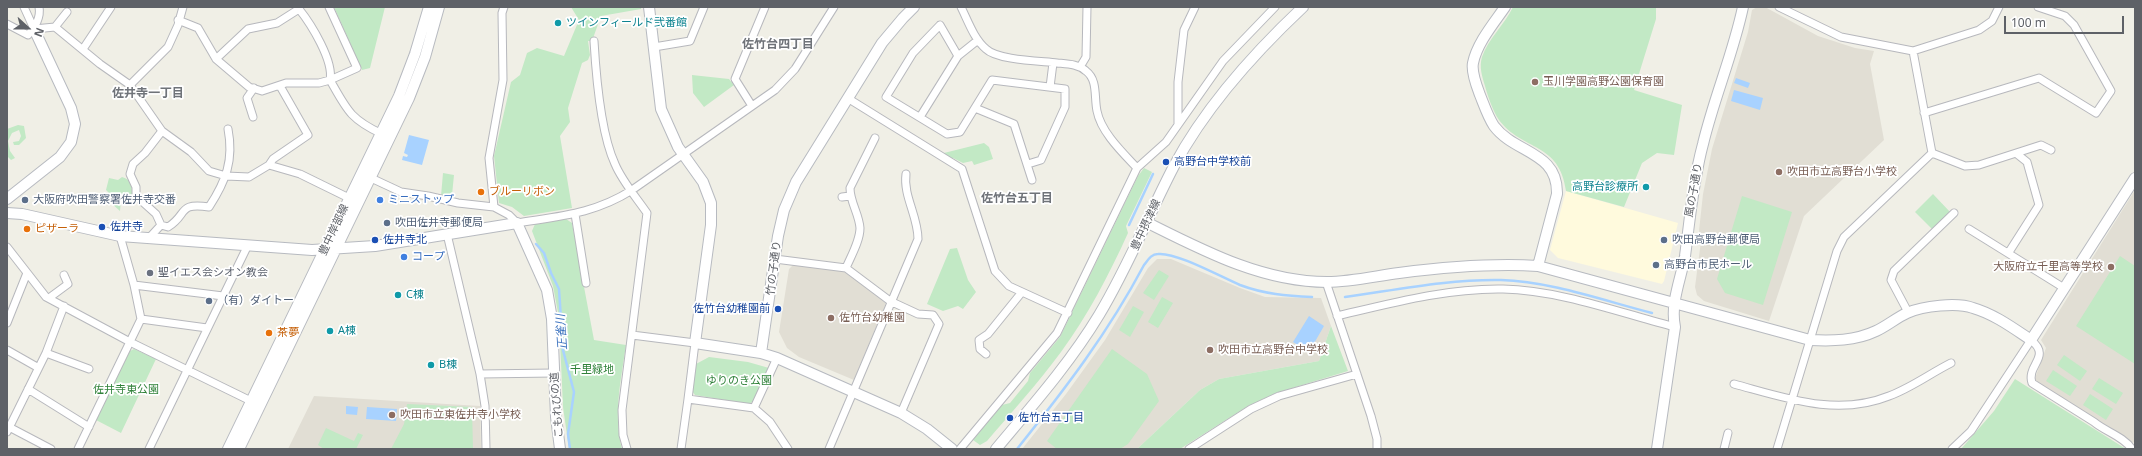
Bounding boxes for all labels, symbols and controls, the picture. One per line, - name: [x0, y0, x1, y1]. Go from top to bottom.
- north arrow: [8, 8, 48, 48]
- scale bar: [2006, 8, 2126, 34]
- text: 100 m: [2011, 14, 2046, 31]
- place label: ツインフィールド弐番館: [566, 16, 687, 30]
- marker: ツインフィールド弐番館: [553, 18, 563, 28]
- text: N: [31, 26, 48, 39]
- district label: 佐竹台四丁目: [742, 38, 814, 52]
- place label: 玉川学園高野公園保育園: [1543, 75, 1664, 89]
- marker: 玉川学園高野公園保育園: [1530, 77, 1540, 87]
- district label: 佐井寺一丁目: [112, 87, 184, 101]
- place label: 高野台中学校前: [1174, 155, 1251, 169]
- marker: 高野台中学校前: [1161, 157, 1171, 167]
- street label: 風の子通り: [1683, 162, 1705, 218]
- place label: 吹田市立高野台小学校: [1787, 165, 1897, 179]
- marker: 吹田市立高野台小学校: [1774, 167, 1784, 177]
- place label: 高野台診療所: [1572, 180, 1638, 194]
- marker: 高野台診療所: [1641, 182, 1651, 192]
- place label: ブルーリボン: [489, 185, 555, 199]
- marker: ブルーリボン: [476, 187, 486, 197]
- district label: 佐竹台五丁目: [981, 192, 1053, 206]
- place label: 大阪府吹田警察署佐井寺交番: [33, 193, 176, 207]
- place label: ミニストップ: [388, 193, 454, 207]
- marker: 大阪府吹田警察署佐井寺交番: [20, 195, 30, 205]
- marker: ミニストップ: [375, 195, 385, 205]
- street label: 豊中摂津線: [1128, 197, 1164, 253]
- street label: 豊中岸部線: [316, 202, 352, 258]
- place label: 吹田佐井寺郵便局: [395, 216, 483, 230]
- marker: 吹田佐井寺郵便局: [382, 218, 392, 228]
- place label: 佐井寺: [110, 220, 143, 234]
- place label: ピザーラ: [35, 222, 79, 236]
- marker: 佐井寺: [97, 222, 107, 232]
- marker: ピザーラ: [22, 224, 32, 234]
- place label: 佐井寺北: [383, 233, 427, 247]
- place label: 吹田高野台郵便局: [1672, 233, 1760, 247]
- marker: 佐井寺北: [370, 235, 380, 245]
- marker: 吹田高野台郵便局: [1659, 235, 1669, 245]
- street label: 竹の子通り: [764, 240, 784, 296]
- place label: コープ: [412, 250, 445, 264]
- marker: コープ: [399, 252, 409, 262]
- place label: 高野台市民ホール: [1664, 258, 1752, 272]
- marker: 高野台市民ホール: [1651, 260, 1661, 270]
- place label: 大阪府立千里高等学校: [1993, 260, 2103, 274]
- marker: 大阪府立千里高等学校: [2106, 262, 2116, 272]
- place label: 聖イエス会シオン教会: [158, 266, 268, 280]
- marker: 聖イエス会シオン教会: [145, 268, 155, 278]
- place label: C棟: [406, 288, 424, 302]
- marker: C棟: [393, 290, 403, 300]
- place label: （有）ダイトー: [217, 294, 294, 308]
- marker: （有）ダイトー: [204, 296, 214, 306]
- place label: 佐竹台幼稚園前: [693, 302, 770, 316]
- marker: 佐竹台幼稚園前: [773, 304, 783, 314]
- place label: 佐竹台幼稚園: [839, 311, 905, 325]
- marker: 佐竹台幼稚園: [826, 313, 836, 323]
- water label: 正雀川: [554, 314, 570, 350]
- place label: A棟: [338, 324, 356, 338]
- place label: 茶夢: [277, 326, 299, 340]
- marker: A棟: [325, 326, 335, 336]
- marker: 茶夢: [264, 328, 274, 338]
- place label: 吹田市立高野台中学校: [1218, 343, 1328, 357]
- marker: 吹田市立高野台中学校: [1205, 345, 1215, 355]
- place label: B棟: [439, 358, 457, 372]
- marker: B棟: [426, 360, 436, 370]
- park label: 千里緑地: [570, 363, 614, 377]
- street label: こもれびの道: [548, 372, 566, 438]
- park label: ゆりのき公園: [706, 374, 772, 388]
- park label: 佐井寺東公園: [93, 383, 159, 397]
- place label: 吹田市立東佐井寺小学校: [400, 408, 521, 422]
- marker: 吹田市立東佐井寺小学校: [387, 410, 397, 420]
- place label: 佐竹台五丁目: [1018, 411, 1084, 425]
- marker: 佐竹台五丁目: [1005, 413, 1015, 423]

